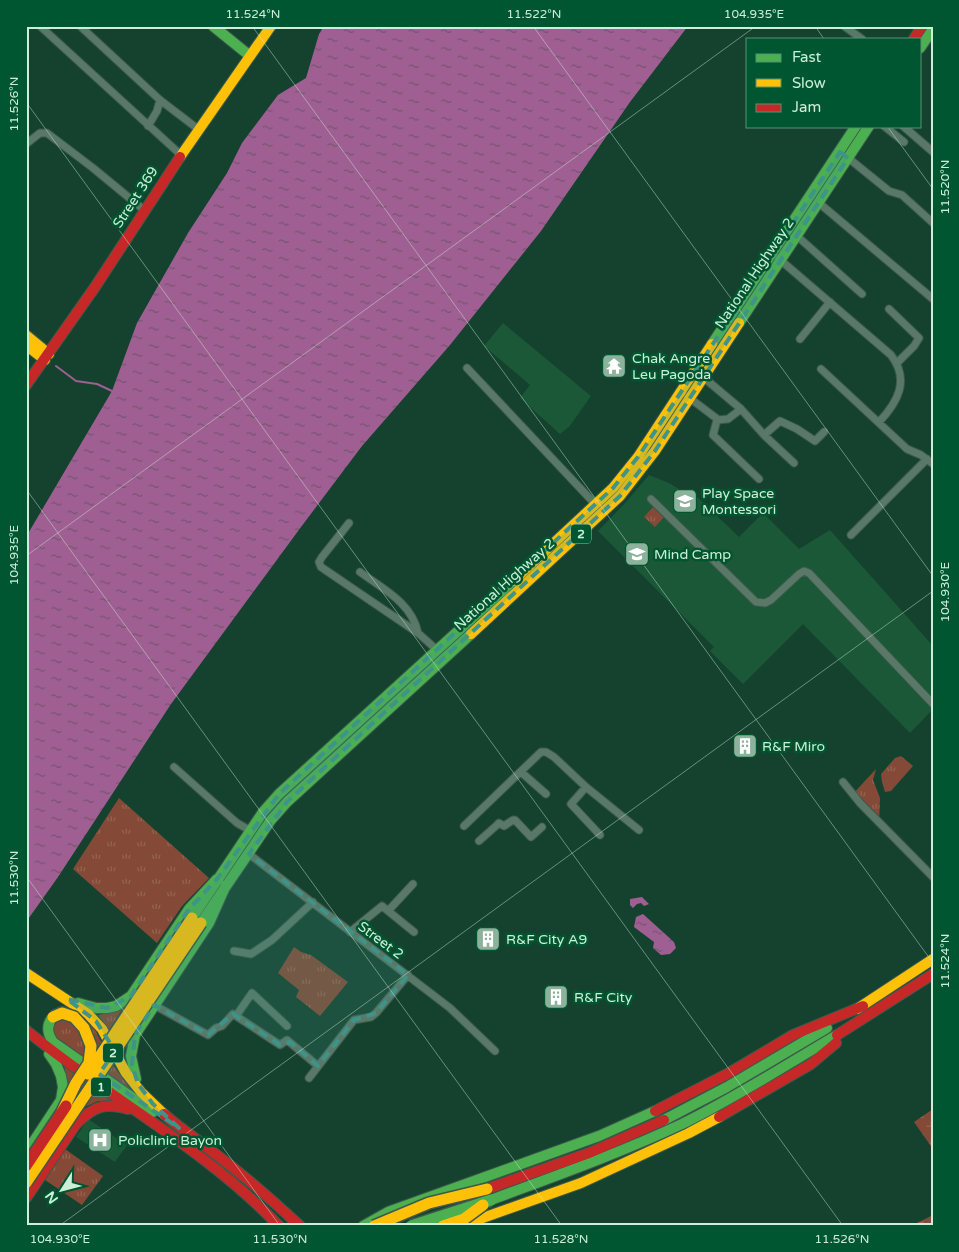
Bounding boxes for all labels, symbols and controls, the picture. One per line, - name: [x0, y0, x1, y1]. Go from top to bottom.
- text: 11.524°N: [226, 7, 280, 21]
- text: 11.522°N: [507, 7, 561, 21]
- text: 104.935°E: [724, 7, 784, 21]
- legend: [746, 38, 922, 128]
- text: Fast: [792, 48, 822, 66]
- text: Slow: [792, 74, 826, 92]
- text: 11.526°N: [7, 77, 21, 131]
- text: Jam: [792, 98, 821, 116]
- text: 11.520°N: [938, 160, 952, 214]
- street label: Street 369: [109, 163, 162, 231]
- street label: National Highway 2: [711, 215, 798, 332]
- place label: Chak Angre Leu Pagoda: [632, 350, 711, 383]
- temple icon: Chak Angre Leu Pagoda: [601, 353, 627, 379]
- place label: Play Space Montessori: [702, 485, 776, 518]
- school or university icon: Play Space Montessori: [672, 488, 698, 514]
- road number: 2: [571, 524, 591, 544]
- text: 104.935°E: [7, 525, 21, 585]
- street label: National Highway 2: [450, 535, 558, 634]
- school or university icon: Mind Camp: [624, 541, 650, 567]
- place label: Mind Camp: [654, 546, 731, 563]
- text: 104.930°E: [938, 561, 952, 622]
- building icon: R&F Miro: [732, 733, 758, 759]
- place label: R&F Miro: [762, 738, 825, 755]
- text: 11.530°N: [7, 851, 21, 905]
- street label: Street 2: [355, 918, 407, 963]
- building icon: R&F City A9: [475, 926, 501, 952]
- place label: R&F City A9: [506, 931, 587, 948]
- text: 11.524°N: [938, 934, 952, 988]
- building icon: R&F City: [543, 984, 569, 1010]
- place label: R&F City: [574, 989, 633, 1006]
- road number: 2: [103, 1044, 123, 1062]
- road number: 1: [91, 1078, 111, 1096]
- hospital icon: Policlinic Bayon: [87, 1127, 113, 1153]
- place label: Policlinic Bayon: [118, 1132, 222, 1149]
- north arrow: [38, 1164, 88, 1214]
- text: N: [42, 1188, 62, 1207]
- text: 104.930°E: [30, 1232, 91, 1246]
- text: 11.530°N: [253, 1232, 307, 1246]
- text: 11.528°N: [534, 1232, 588, 1246]
- text: 11.526°N: [815, 1232, 869, 1246]

